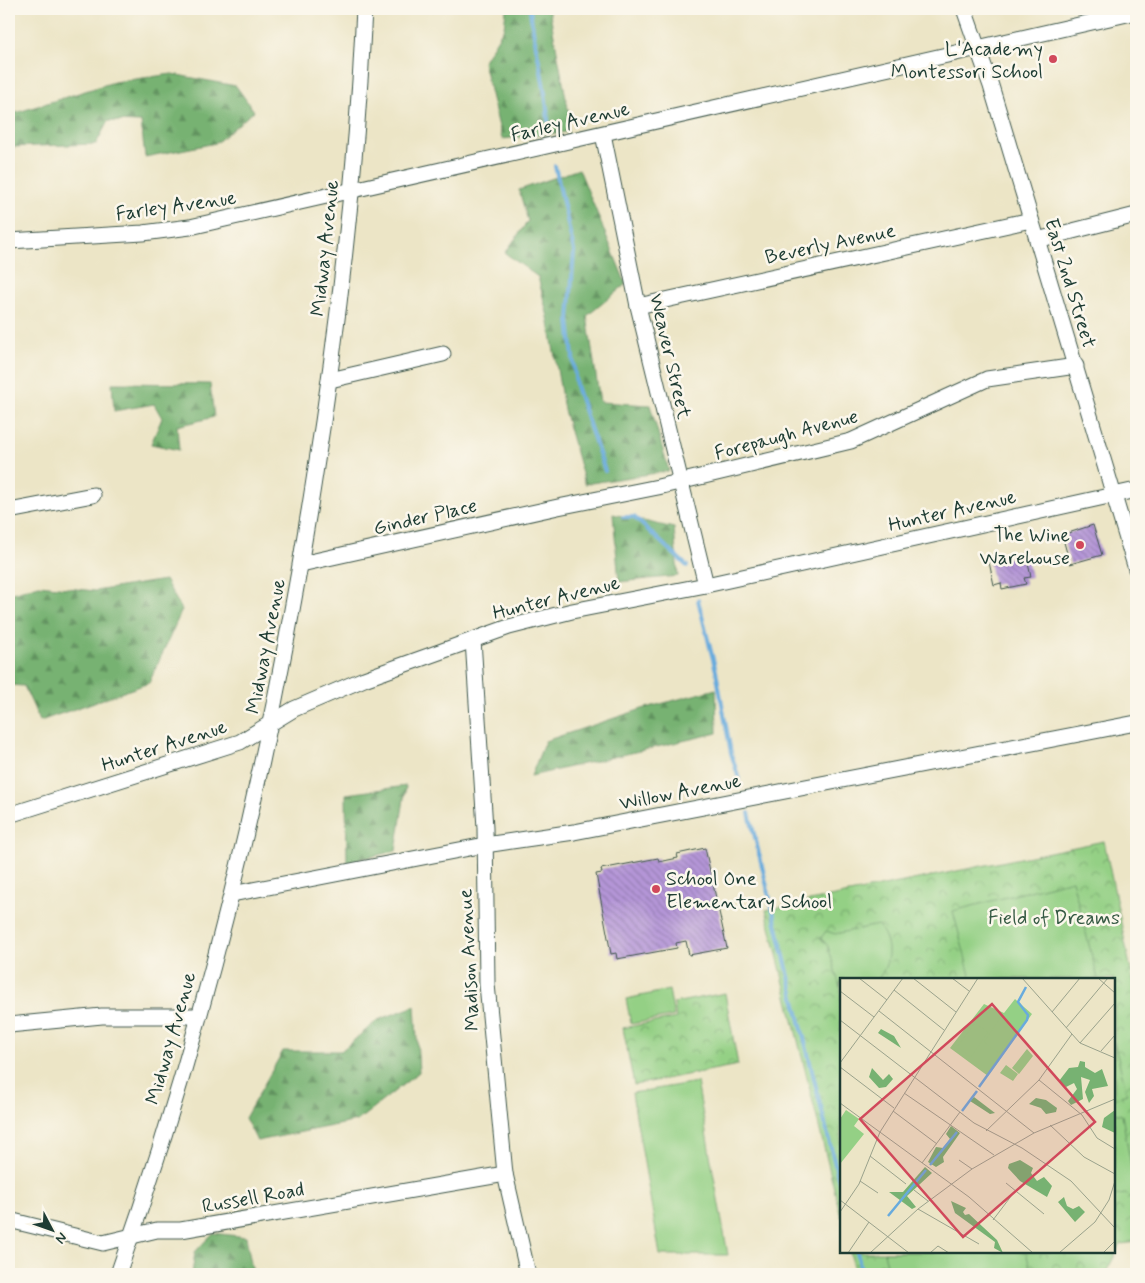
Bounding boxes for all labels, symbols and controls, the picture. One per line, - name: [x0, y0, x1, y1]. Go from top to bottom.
- place label: L'Academy Montessori School: [891, 36, 1043, 86]
- marker: L'Academy Montessori School: [1047, 53, 1059, 65]
- street label: Farley Avenue: [508, 96, 633, 149]
- street label: Midway Avenue: [305, 179, 346, 318]
- street label: Farley Avenue: [114, 185, 238, 228]
- street label: East 2nd Street: [1037, 215, 1102, 352]
- street label: Beverly Avenue: [763, 217, 898, 271]
- street label: Weaver Street: [642, 291, 697, 422]
- street label: Forepaugh Avenue: [712, 403, 861, 468]
- street label: Hunter Avenue: [886, 484, 1019, 539]
- street label: Ginder Place: [371, 492, 480, 543]
- place label: The Wine Warehouse: [980, 522, 1070, 572]
- marker: The Wine Warehouse: [1074, 539, 1086, 551]
- street label: Hunter Avenue: [490, 570, 623, 627]
- street label: Midway Avenue: [240, 576, 293, 716]
- street label: Hunter Avenue: [98, 713, 231, 779]
- street label: Willow Avenue: [617, 767, 744, 818]
- place label: School One Elementary School: [666, 866, 832, 916]
- marker: School One Elementary School: [650, 883, 662, 895]
- street label: Madison Avenue: [452, 888, 487, 1032]
- park label: Field of Dreams: [988, 905, 1120, 932]
- street label: Midway Avenue: [140, 969, 203, 1108]
- inset map: [840, 978, 1115, 1253]
- street label: Russell Road: [200, 1176, 307, 1221]
- north arrow: [28, 1206, 78, 1256]
- text: N: [51, 1228, 71, 1247]

